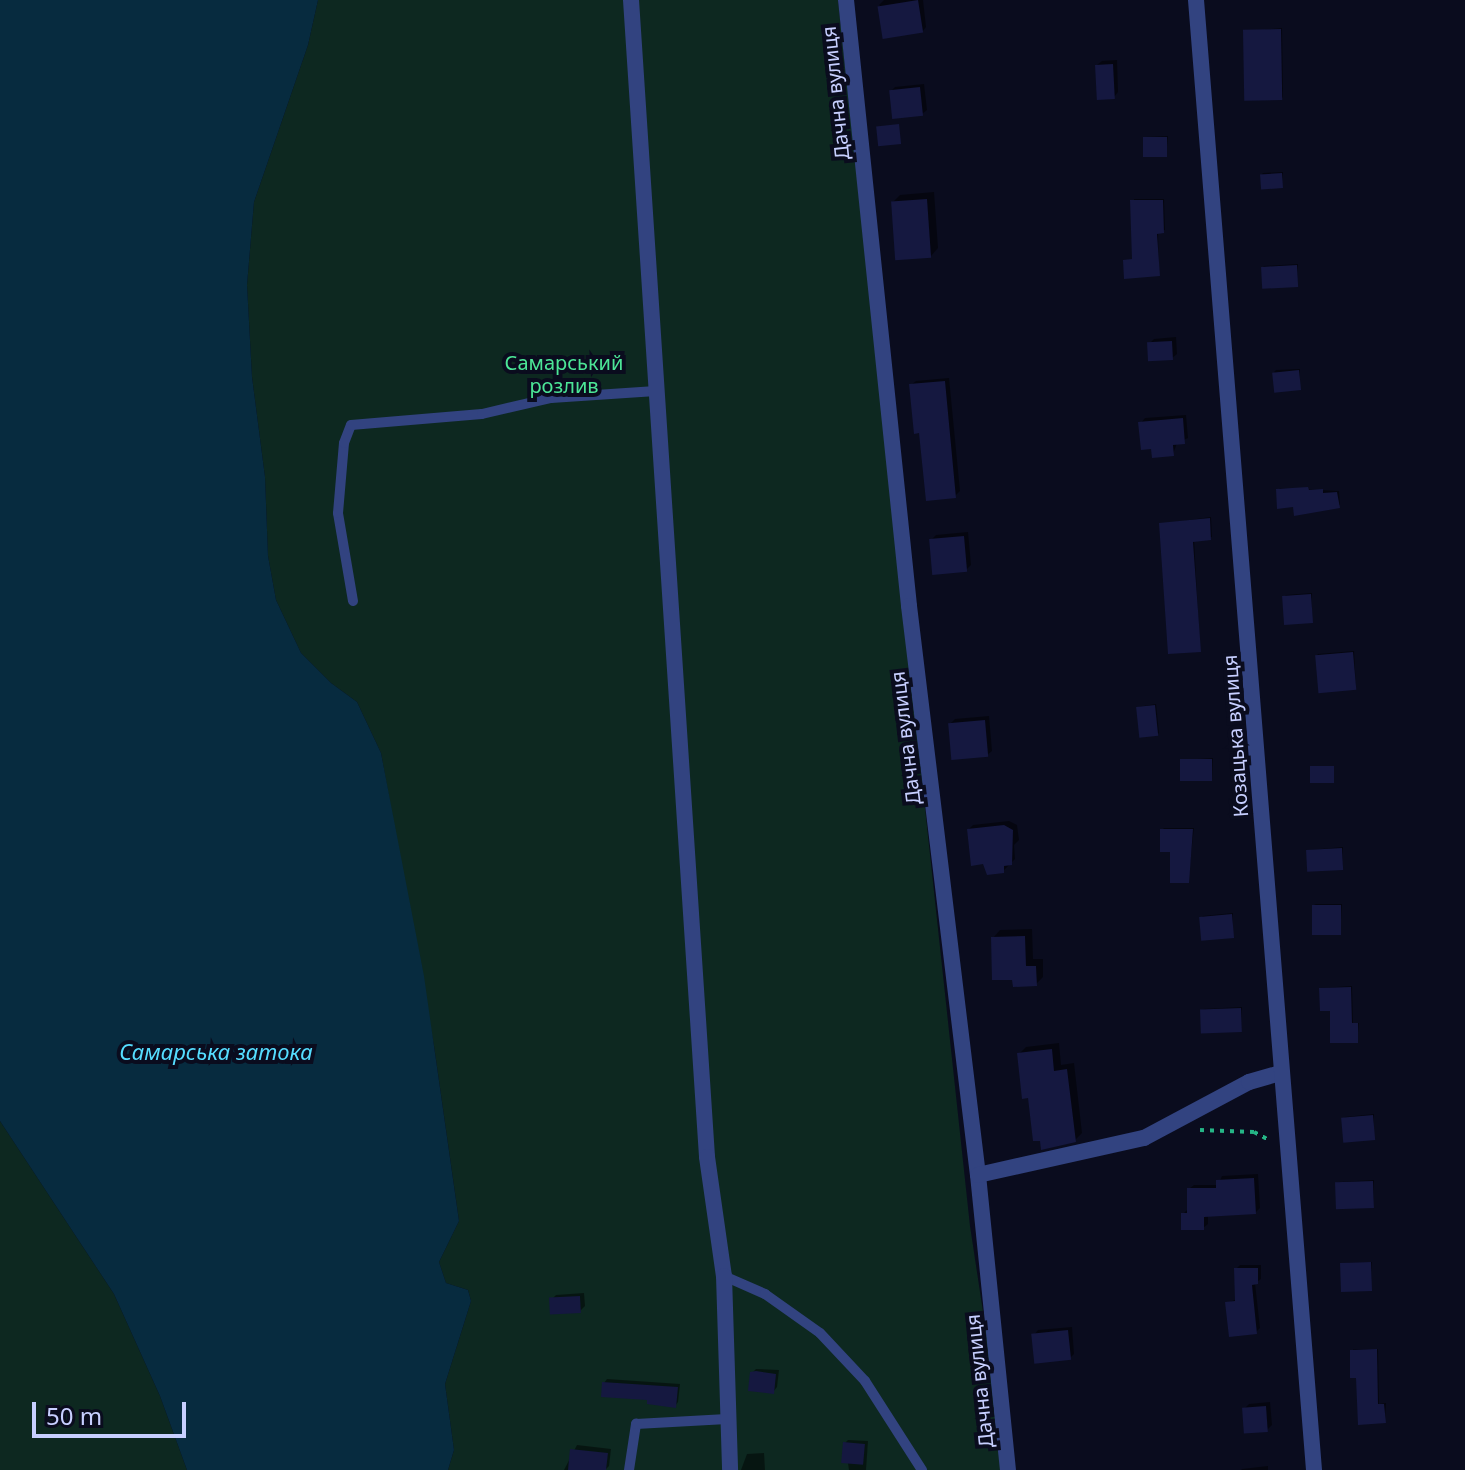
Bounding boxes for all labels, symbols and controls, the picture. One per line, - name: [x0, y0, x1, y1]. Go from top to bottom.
- street label: Дачна вулиця: [816, 25, 854, 161]
- park label: Самарський розлив: [505, 350, 623, 397]
- street label: Козацька вулиця: [1217, 654, 1253, 818]
- street label: Дачна вулиця: [885, 670, 925, 806]
- water label: Самарська затока: [119, 1039, 313, 1065]
- street label: Дачна вулиця: [960, 1313, 998, 1449]
- scale bar: [36, 1386, 190, 1436]
- text: 50 m: [46, 1399, 102, 1432]

